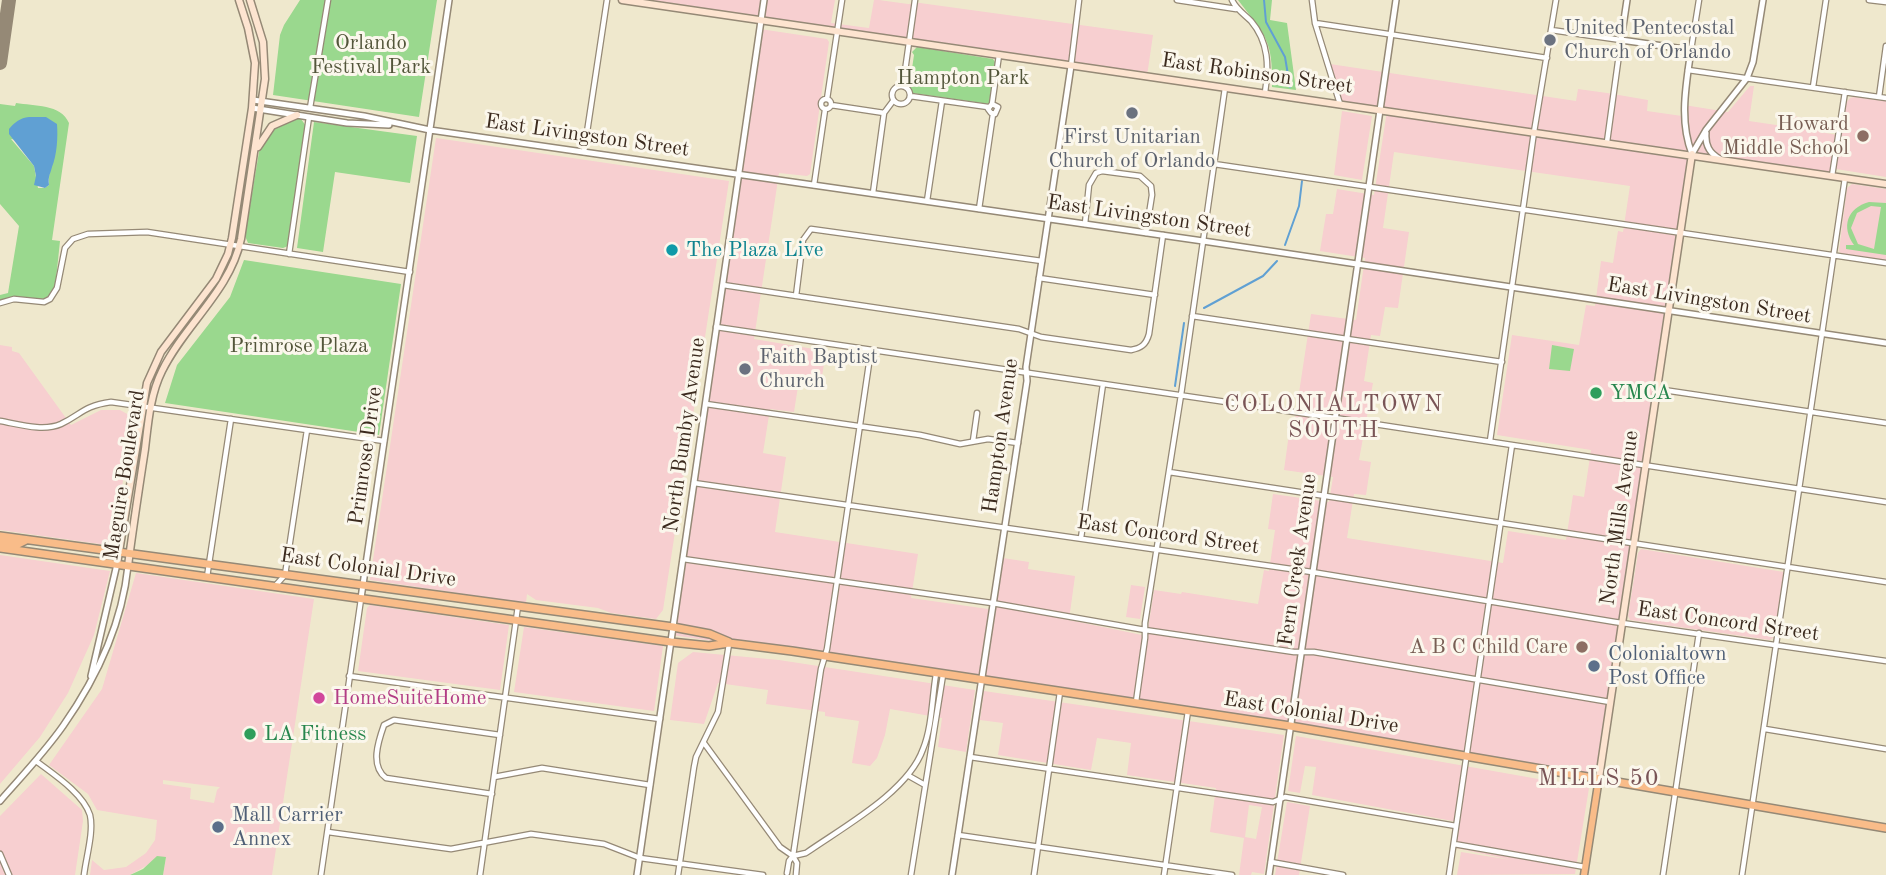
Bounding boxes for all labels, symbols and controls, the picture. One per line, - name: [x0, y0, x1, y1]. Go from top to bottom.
- place label: United Pentecostal Church of Orlando: [1564, 15, 1735, 65]
- park label: Orlando Festival Park: [311, 30, 431, 80]
- marker: United Pentecostal Church of Orlando: [1542, 32, 1558, 48]
- street label: East Robinson Street: [1160, 48, 1354, 100]
- park label: Hampton Park: [897, 65, 1029, 91]
- marker: First Unitarian Church of Orlando: [1124, 105, 1140, 121]
- street label: East Livingston Street: [483, 109, 691, 163]
- place label: Howard Middle School: [1722, 111, 1849, 161]
- place label: First Unitarian Church of Orlando: [1048, 124, 1216, 174]
- marker: Howard Middle School: [1855, 128, 1871, 144]
- street label: East Livingston Street: [1045, 190, 1253, 244]
- place label: The Plaza Live: [686, 237, 823, 263]
- marker: The Plaza Live: [664, 242, 680, 258]
- street label: East Livingston Street: [1605, 272, 1813, 330]
- park label: Primrose Plaza: [230, 333, 368, 359]
- street label: North Bumby Avenue: [659, 336, 711, 534]
- place label: Faith Baptist Church: [759, 344, 878, 394]
- street label: Hampton Avenue: [978, 357, 1024, 515]
- marker: Faith Baptist Church: [737, 361, 753, 377]
- place label: YMCA: [1610, 380, 1672, 406]
- street label: Primrose Drive: [344, 385, 388, 527]
- marker: YMCA: [1588, 385, 1604, 401]
- street label: Maguire Boulevard: [99, 388, 151, 562]
- district label: COLONIALTOWN SOUTH: [1226, 391, 1442, 445]
- street label: North Mills Avenue: [1595, 429, 1645, 607]
- street label: Fern Creek Avenue: [1273, 472, 1323, 648]
- street label: East Concord Street: [1075, 510, 1261, 560]
- street label: East Colonial Drive: [279, 543, 457, 593]
- street label: East Concord Street: [1635, 597, 1821, 647]
- place label: A B C Child Care: [1409, 634, 1568, 660]
- marker: A B C Child Care: [1574, 639, 1590, 655]
- place label: Colonialtown Post Office: [1608, 641, 1727, 691]
- marker: Colonialtown Post Office: [1586, 658, 1602, 674]
- place label: HomeSuiteHome: [333, 685, 487, 711]
- street label: East Colonial Drive: [1222, 687, 1400, 739]
- marker: HomeSuiteHome: [311, 690, 327, 706]
- place label: LA Fitness: [264, 721, 366, 747]
- marker: LA Fitness: [242, 726, 258, 742]
- district label: MILLS 50: [1539, 765, 1659, 793]
- place label: Mall Carrier Annex: [232, 802, 343, 852]
- marker: Mall Carrier Annex: [210, 819, 226, 835]

